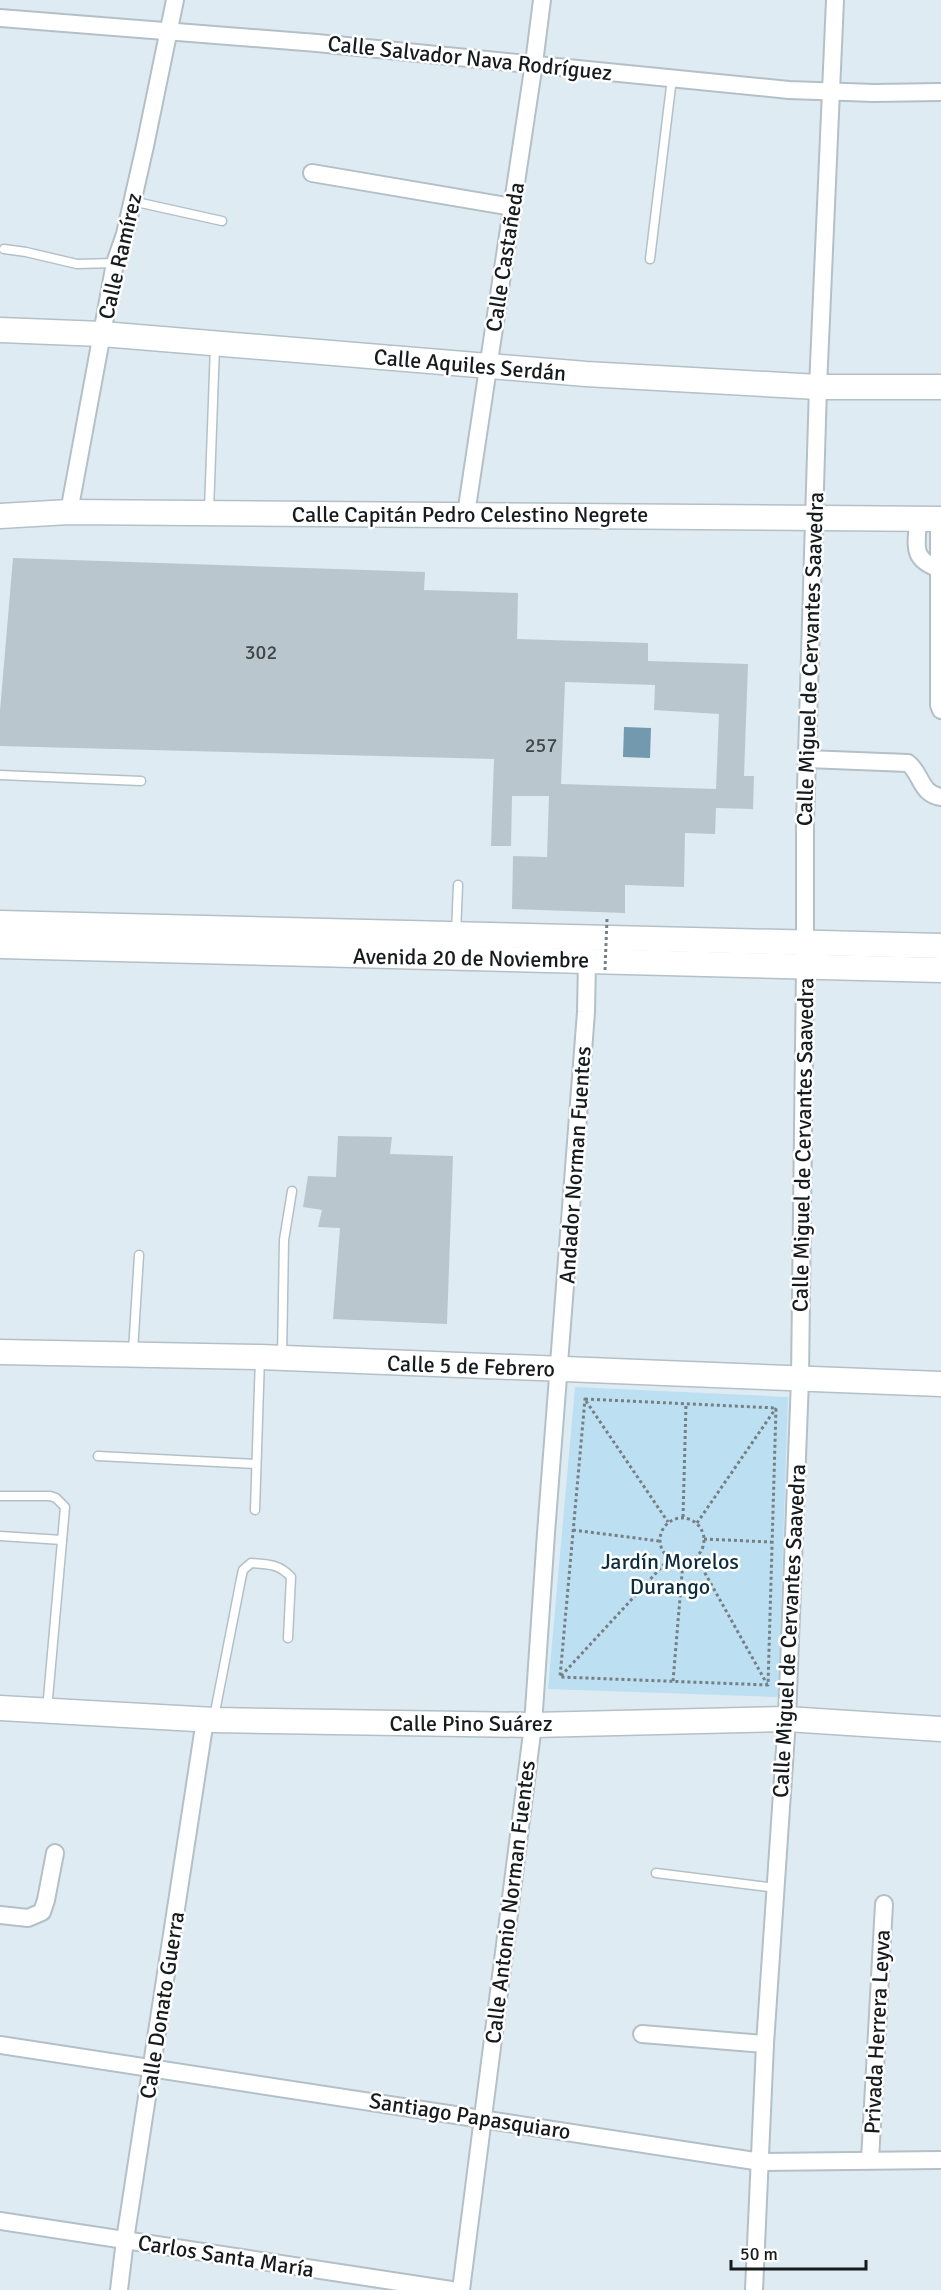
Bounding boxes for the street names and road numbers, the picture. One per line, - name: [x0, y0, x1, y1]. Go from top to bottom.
- street label: Calle Salvador Nava Rodríguez: [326, 30, 614, 86]
- street label: Calle Castañeda: [480, 180, 530, 334]
- street label: Calle Ramírez: [92, 190, 148, 322]
- street label: Calle Aquiles Serdán: [373, 343, 567, 387]
- street label: Calle Miguel de Cervantes Saavedra: [791, 491, 829, 827]
- street label: Calle Capitán Pedro Celestino Negrete: [292, 501, 648, 528]
- street label: Avenida 20 de Noviembre: [353, 942, 589, 974]
- street label: Calle Miguel de Cervantes Saavedra: [787, 978, 819, 1312]
- street label: Andador Norman Fuentes: [553, 1045, 597, 1285]
- street label: Calle 5 de Febrero: [387, 1350, 555, 1382]
- street label: Calle Miguel de Cervantes Saavedra: [767, 1463, 811, 1799]
- street label: Calle Pino Suárez: [389, 1710, 553, 1737]
- street label: Calle Antonio Norman Fuentes: [479, 1759, 541, 2045]
- street label: Calle Donato Guerra: [134, 1909, 190, 2101]
- street label: Privada Herrera Leyva: [858, 1929, 896, 2135]
- street label: Santiago Papasquiaro: [367, 2087, 573, 2145]
- street label: Carlos Santa María: [136, 2229, 316, 2283]

